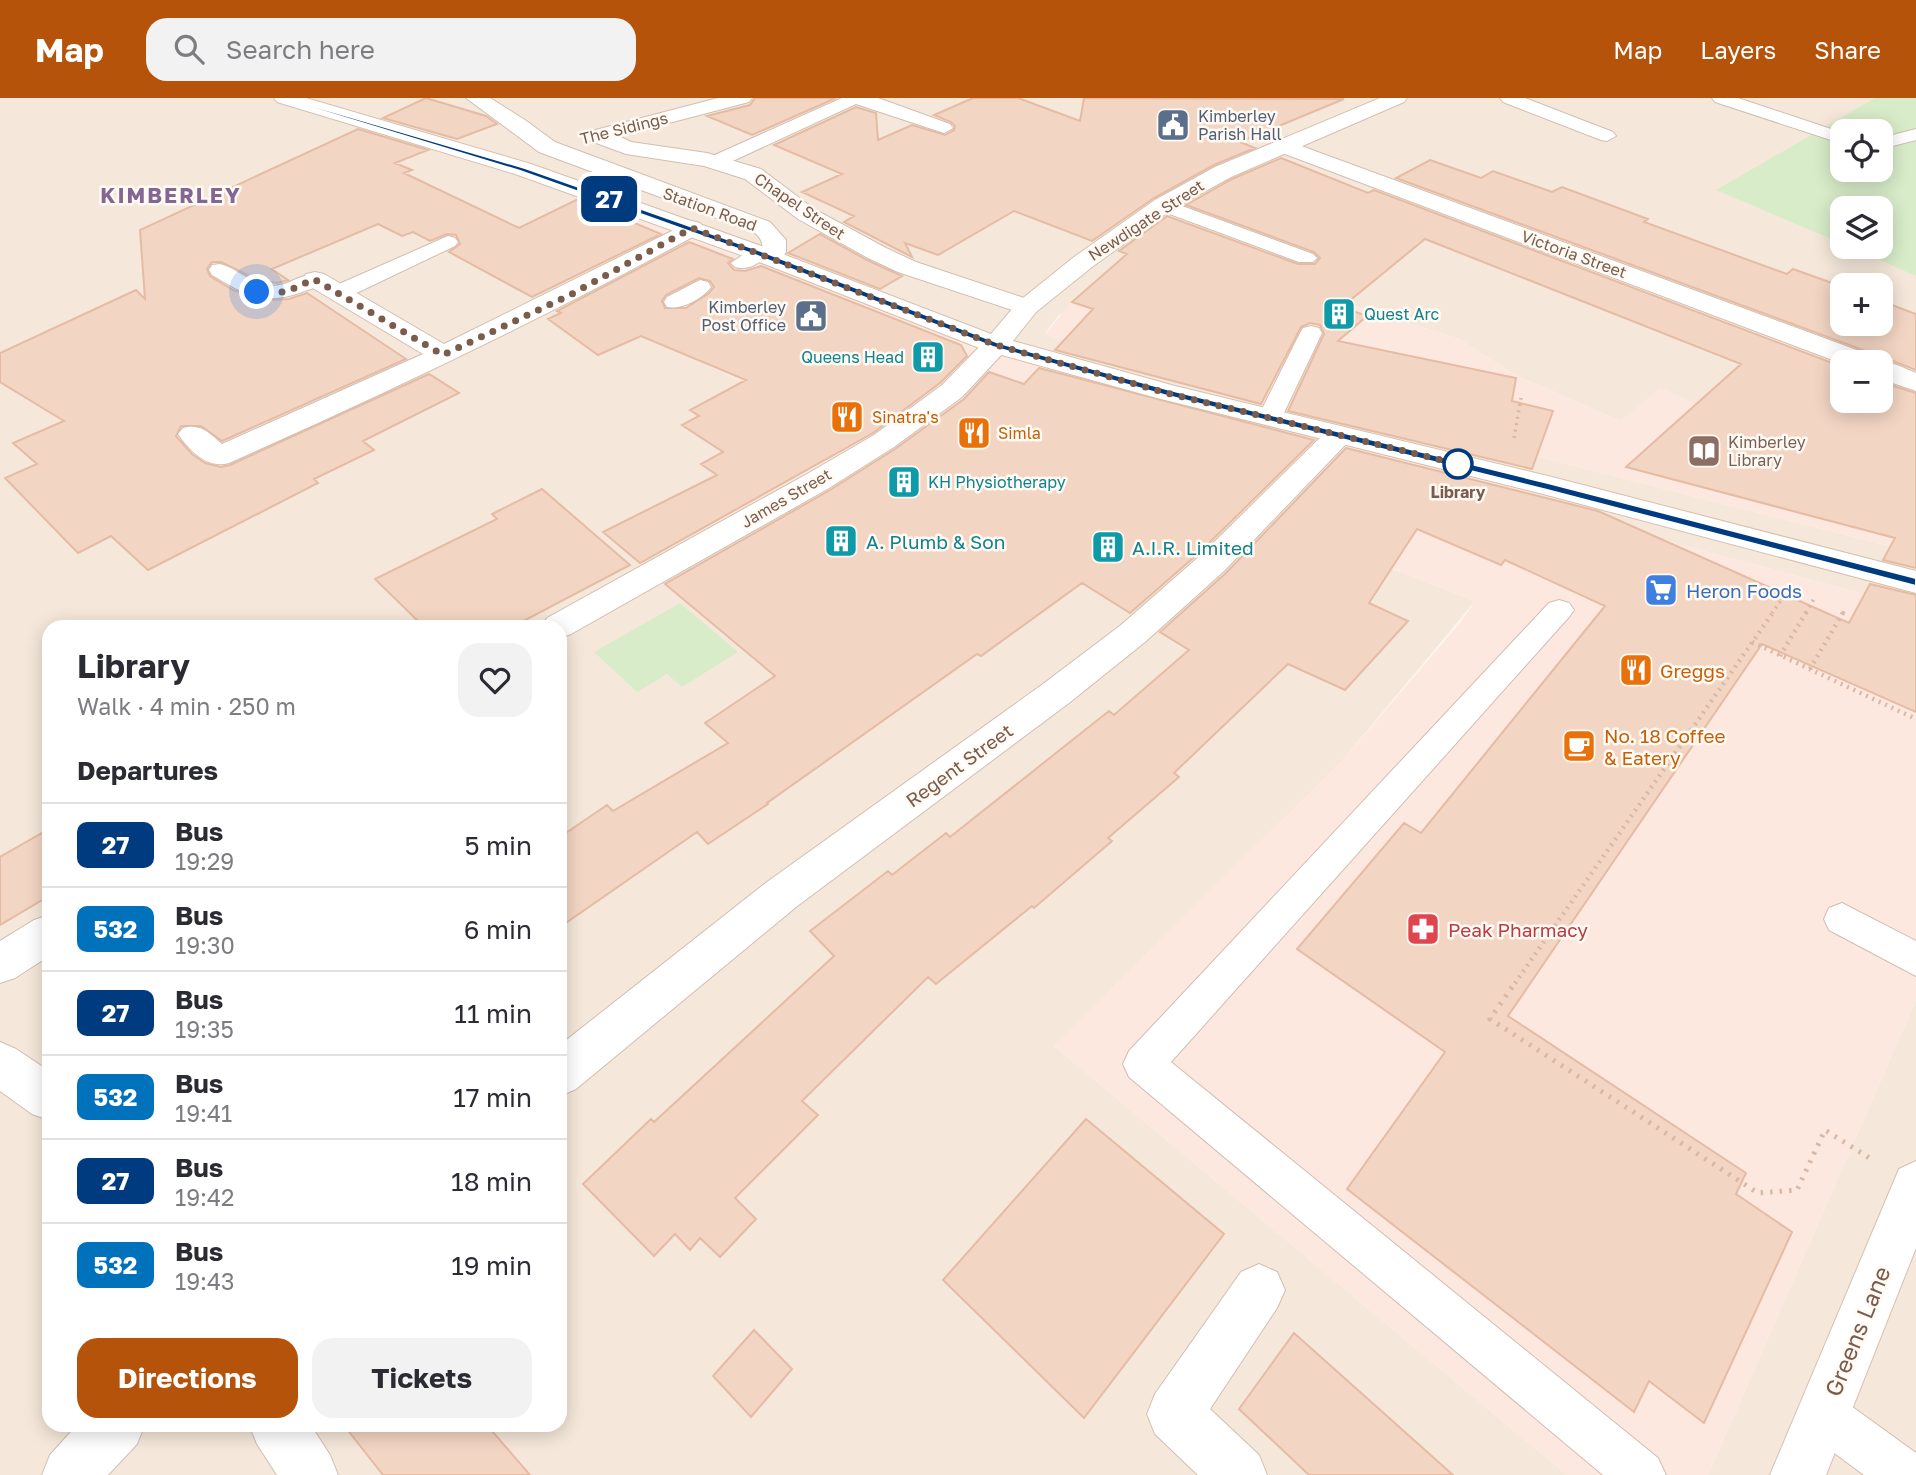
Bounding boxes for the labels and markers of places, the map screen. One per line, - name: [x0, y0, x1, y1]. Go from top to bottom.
- public building icon: Kimberley Parish Hall: [1154, 106, 1192, 144]
- place label: Kimberley Parish Hall: [1198, 106, 1282, 144]
- building icon: Quest Arc: [1320, 295, 1358, 333]
- place label: Kimberley Post Office: [701, 297, 786, 335]
- public building icon: Kimberley Post Office: [792, 297, 830, 335]
- place label: Quest Arc: [1364, 304, 1439, 324]
- building icon: Queens Head: [909, 338, 947, 376]
- place label: Queens Head: [801, 347, 904, 367]
- restaurant icon: Sinatra's: [828, 398, 866, 436]
- place label: Sinatra's: [872, 407, 939, 427]
- restaurant icon: Simla: [955, 414, 993, 452]
- place label: Simla: [998, 423, 1041, 443]
- library icon: Kimberley Library: [1685, 432, 1723, 470]
- place label: Kimberley Library: [1728, 432, 1806, 470]
- marker: Library: [1443, 449, 1473, 479]
- building icon: KH Physiotherapy: [885, 463, 923, 501]
- place label: KH Physiotherapy: [928, 472, 1066, 492]
- place label: Library: [1431, 482, 1486, 502]
- building icon: A. Plumb & Son: [822, 522, 860, 560]
- building icon: A.I.R. Limited: [1089, 528, 1127, 566]
- place label: A. Plumb & Son: [866, 530, 1005, 553]
- place label: A.I.R. Limited: [1132, 536, 1254, 559]
- supermarket icon: Heron Foods: [1642, 571, 1680, 609]
- place label: Heron Foods: [1686, 579, 1802, 602]
- restaurant icon: Greggs: [1617, 651, 1655, 689]
- place label: Greggs: [1660, 659, 1725, 682]
- place label: No. 18 Coffee & Eatery: [1604, 724, 1726, 769]
- cafe icon: No. 18 Coffee & Eatery: [1560, 727, 1598, 765]
- pharmacy icon: Peak Pharmacy: [1404, 910, 1442, 948]
- place label: Peak Pharmacy: [1448, 918, 1588, 941]

